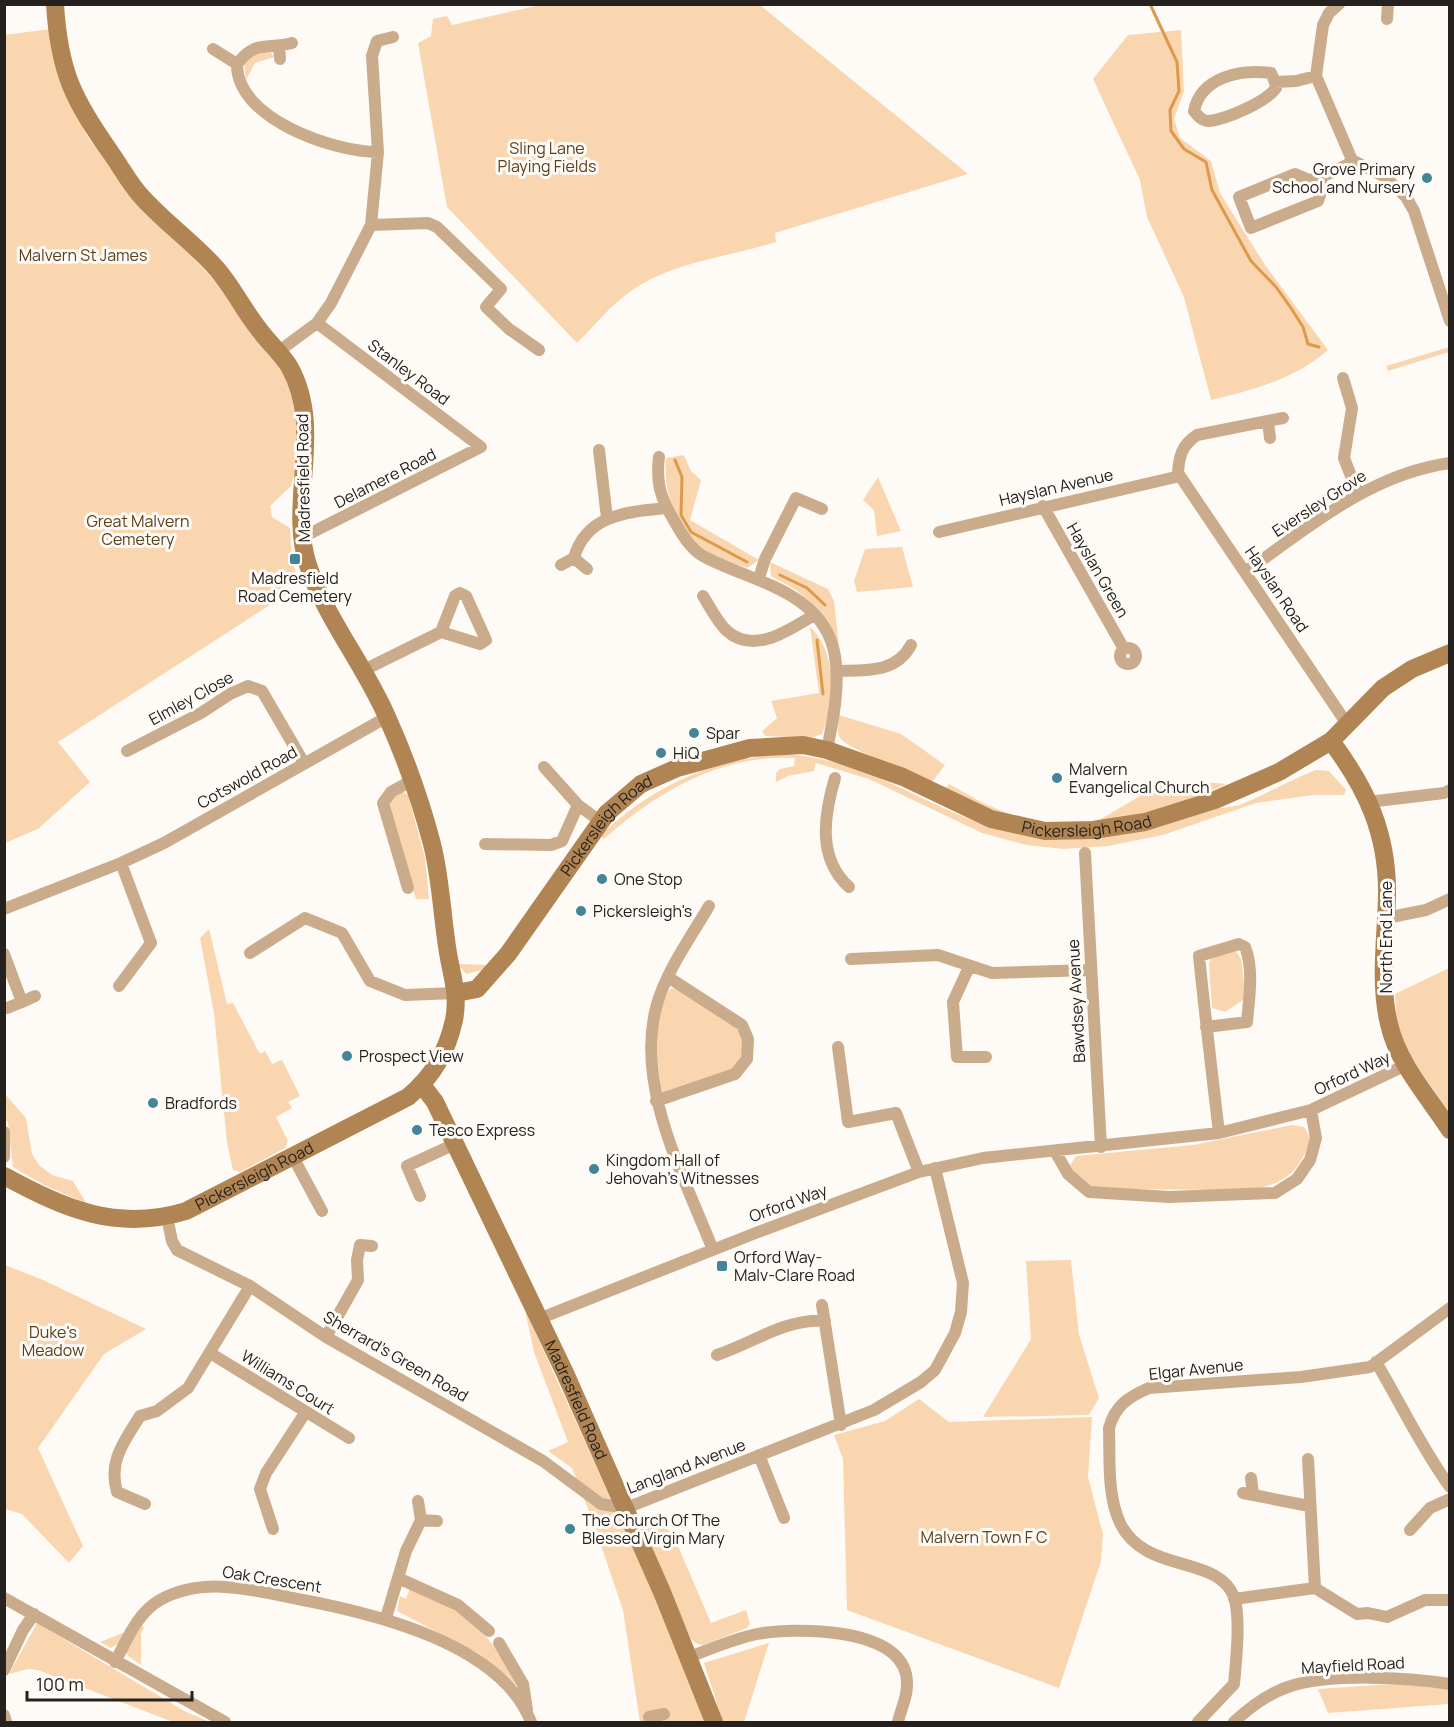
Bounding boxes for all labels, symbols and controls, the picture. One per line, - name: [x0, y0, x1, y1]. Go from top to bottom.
- park label: Sling Lane Playing Fields: [498, 137, 596, 177]
- place label: Grove Primary School and Nursery: [1272, 158, 1416, 198]
- marker: Grove Primary School and Nursery: [1420, 171, 1434, 185]
- park label: Malvern St James: [19, 244, 147, 266]
- street label: Stanley Road: [364, 334, 454, 410]
- street label: Madresfield Road: [291, 414, 315, 542]
- street label: Delamere Road: [330, 443, 440, 513]
- street label: Hayslan Avenue: [997, 463, 1115, 511]
- street label: Eversley Grove: [1268, 464, 1370, 542]
- park label: Great Malvern Cemetery: [86, 510, 190, 550]
- street label: Hayslan Green: [1062, 518, 1134, 622]
- street label: Hayslan Road: [1240, 542, 1314, 636]
- marker: Madresfield Road Cemetery: [288, 552, 302, 566]
- place label: Madresfield Road Cemetery: [238, 567, 353, 607]
- street label: Elmley Close: [145, 666, 237, 730]
- place label: Spar: [706, 722, 740, 744]
- marker: Spar: [687, 726, 701, 740]
- street label: Cotswold Road: [193, 740, 301, 814]
- place label: HiQ: [673, 742, 700, 764]
- marker: HiQ: [654, 746, 668, 760]
- place label: Malvern Evangelical Church: [1069, 758, 1210, 798]
- street label: Pickersleigh Road: [555, 769, 656, 880]
- marker: Malvern Evangelical Church: [1050, 771, 1064, 785]
- street label: Pickersleigh Road: [1020, 810, 1154, 842]
- place label: One Stop: [614, 868, 682, 890]
- marker: One Stop: [595, 872, 609, 886]
- street label: North End Lane: [1375, 881, 1397, 993]
- place label: Pickersleigh's: [593, 900, 692, 922]
- marker: Pickersleigh's: [574, 904, 588, 918]
- street label: Bawdsey Avenue: [1062, 939, 1090, 1063]
- place label: Prospect View: [359, 1045, 464, 1067]
- street label: Orford Way: [1310, 1046, 1394, 1100]
- marker: Prospect View: [340, 1049, 354, 1063]
- place label: Bradfords: [165, 1092, 237, 1114]
- marker: Bradfords: [146, 1096, 160, 1110]
- place label: Tesco Express: [429, 1119, 535, 1141]
- marker: Tesco Express: [410, 1123, 424, 1137]
- street label: Pickersleigh Road: [191, 1136, 317, 1215]
- place label: Kingdom Hall of Jehovah's Witnesses: [606, 1149, 759, 1189]
- marker: Kingdom Hall of Jehovah's Witnesses: [587, 1162, 601, 1176]
- street label: Orford Way: [746, 1179, 831, 1227]
- place label: Orford Way- Malv-Clare Road: [734, 1246, 855, 1286]
- marker: Orford Way- Malv-Clare Road: [715, 1259, 729, 1273]
- street label: Sherrard's Green Road: [320, 1306, 472, 1406]
- park label: Duke's Meadow: [22, 1321, 84, 1361]
- street label: Madresfield Road: [540, 1336, 613, 1463]
- street label: Williams Court: [237, 1345, 339, 1419]
- street label: Elgar Avenue: [1148, 1353, 1244, 1385]
- street label: Langland Avenue: [623, 1433, 749, 1499]
- place label: The Church Of The Blessed Virgin Mary: [582, 1509, 725, 1549]
- marker: The Church Of The Blessed Virgin Mary: [563, 1522, 577, 1536]
- park label: Malvern Town F C: [921, 1526, 1047, 1548]
- street label: Oak Crescent: [221, 1560, 323, 1598]
- street label: Mayfield Road: [1301, 1651, 1405, 1679]
- scale bar: [27, 1664, 192, 1702]
- text: 100 m: [36, 1672, 84, 1696]

